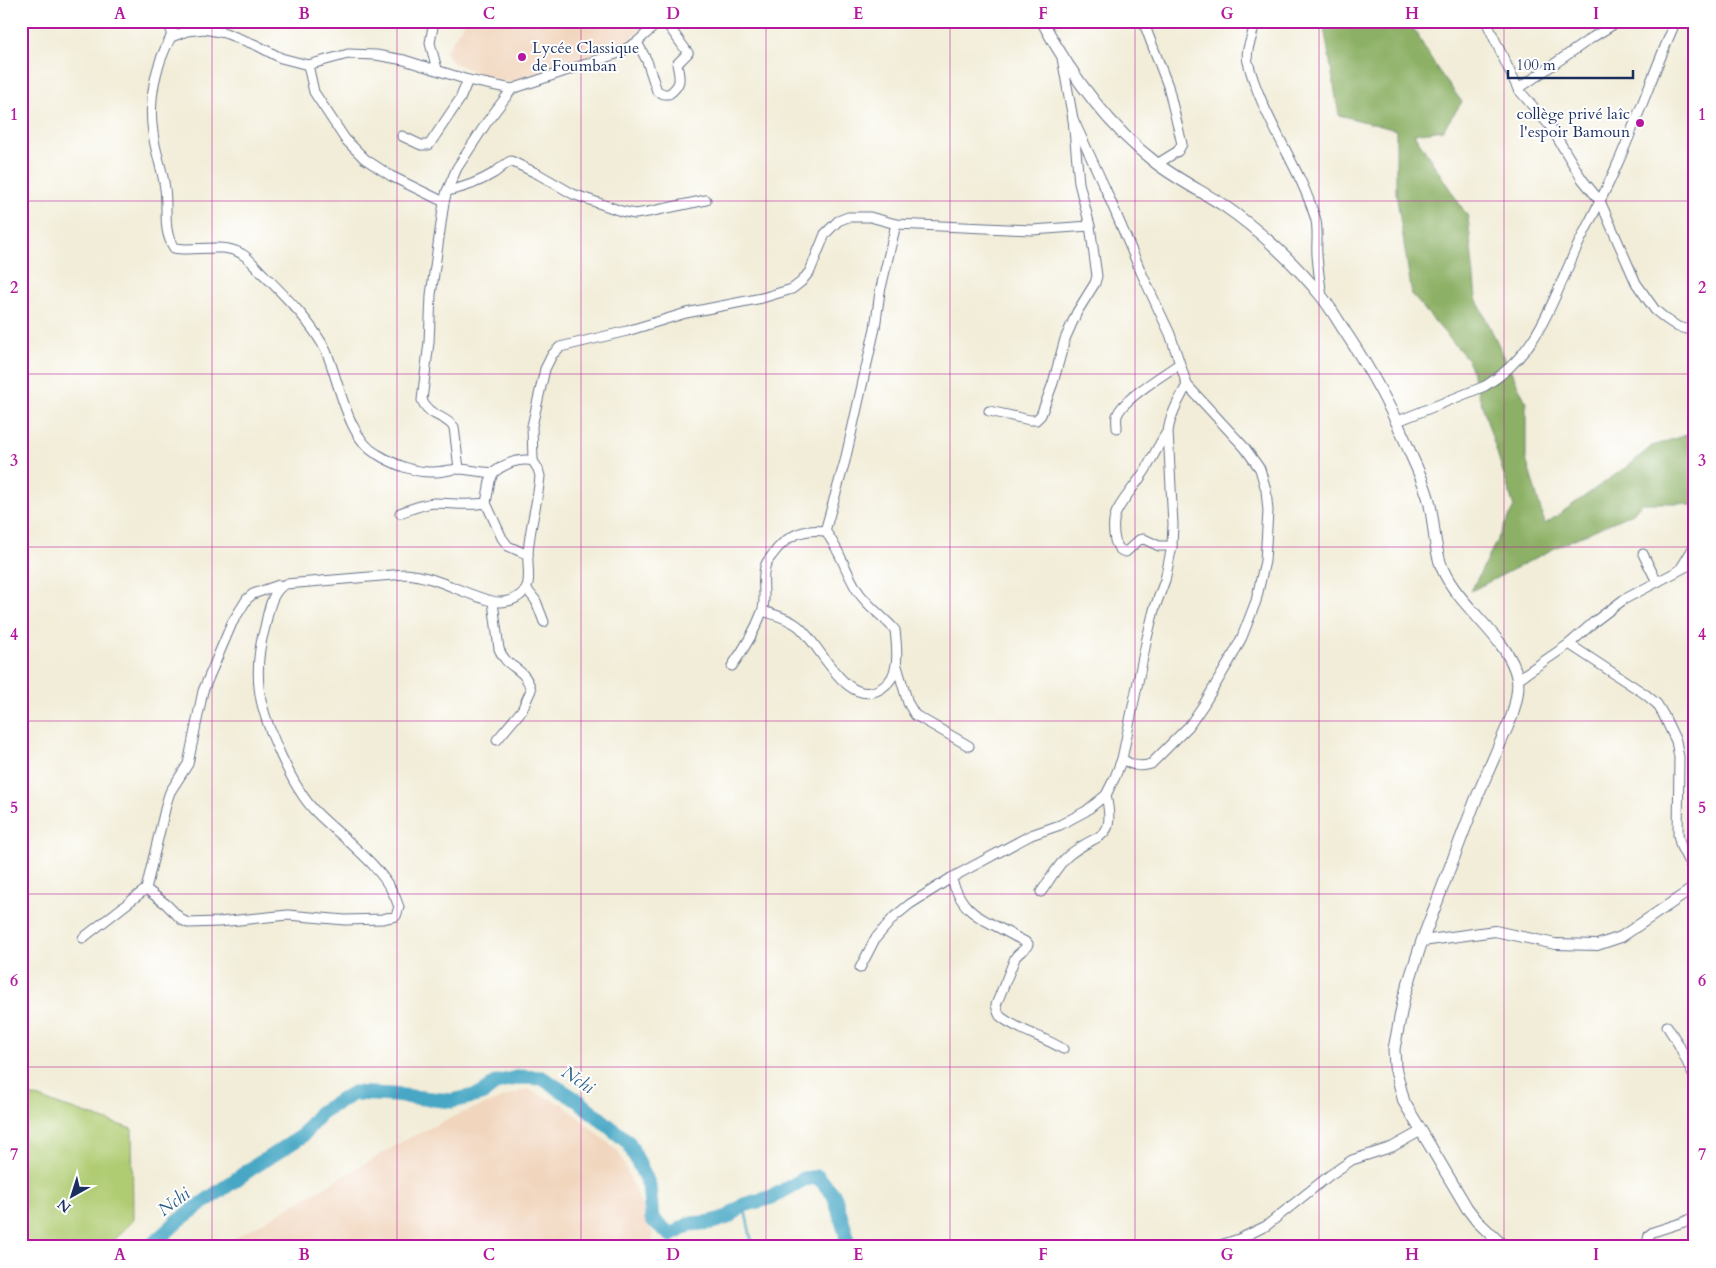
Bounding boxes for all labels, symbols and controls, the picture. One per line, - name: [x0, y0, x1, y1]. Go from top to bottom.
- text: A: [114, 3, 126, 25]
- text: B: [298, 3, 310, 25]
- text: C: [483, 3, 495, 25]
- text: D: [666, 3, 680, 25]
- text: E: [853, 3, 863, 25]
- text: F: [1038, 3, 1048, 25]
- text: G: [1220, 3, 1234, 25]
- text: H: [1405, 3, 1419, 25]
- text: I: [1593, 3, 1599, 25]
- place label: Lycée Classique de Foumban: [532, 37, 639, 77]
- scale bar: [1508, 48, 1634, 80]
- marker: Lycée Classique de Foumban: [516, 51, 528, 63]
- text: 100 m: [1516, 55, 1556, 75]
- place label: collège privé laîc l'espoir Bamoun: [1517, 103, 1630, 143]
- text: 1: [10, 104, 18, 126]
- text: 1: [1698, 104, 1706, 126]
- marker: collège privé laîc l'espoir Bamoun: [1634, 117, 1646, 129]
- text: 2: [10, 277, 18, 299]
- text: 2: [1698, 277, 1706, 299]
- text: 3: [10, 450, 18, 472]
- text: 3: [1698, 450, 1706, 472]
- text: 4: [10, 624, 18, 646]
- text: 4: [1698, 624, 1706, 646]
- text: 5: [10, 797, 18, 819]
- text: 5: [1698, 797, 1706, 819]
- text: 6: [10, 970, 18, 992]
- text: 6: [1698, 970, 1706, 992]
- water label: Nchi: [557, 1060, 600, 1101]
- text: 7: [10, 1144, 18, 1166]
- text: 7: [1698, 1144, 1706, 1166]
- north arrow: [48, 1170, 98, 1220]
- water label: Nchi: [153, 1181, 196, 1222]
- text: N: [53, 1195, 75, 1217]
- text: A: [114, 1244, 126, 1266]
- text: B: [298, 1244, 310, 1266]
- text: C: [483, 1244, 495, 1266]
- text: D: [666, 1244, 680, 1266]
- text: E: [853, 1244, 863, 1266]
- text: F: [1038, 1244, 1048, 1266]
- text: G: [1220, 1244, 1234, 1266]
- text: H: [1405, 1244, 1419, 1266]
- text: I: [1593, 1244, 1599, 1266]

